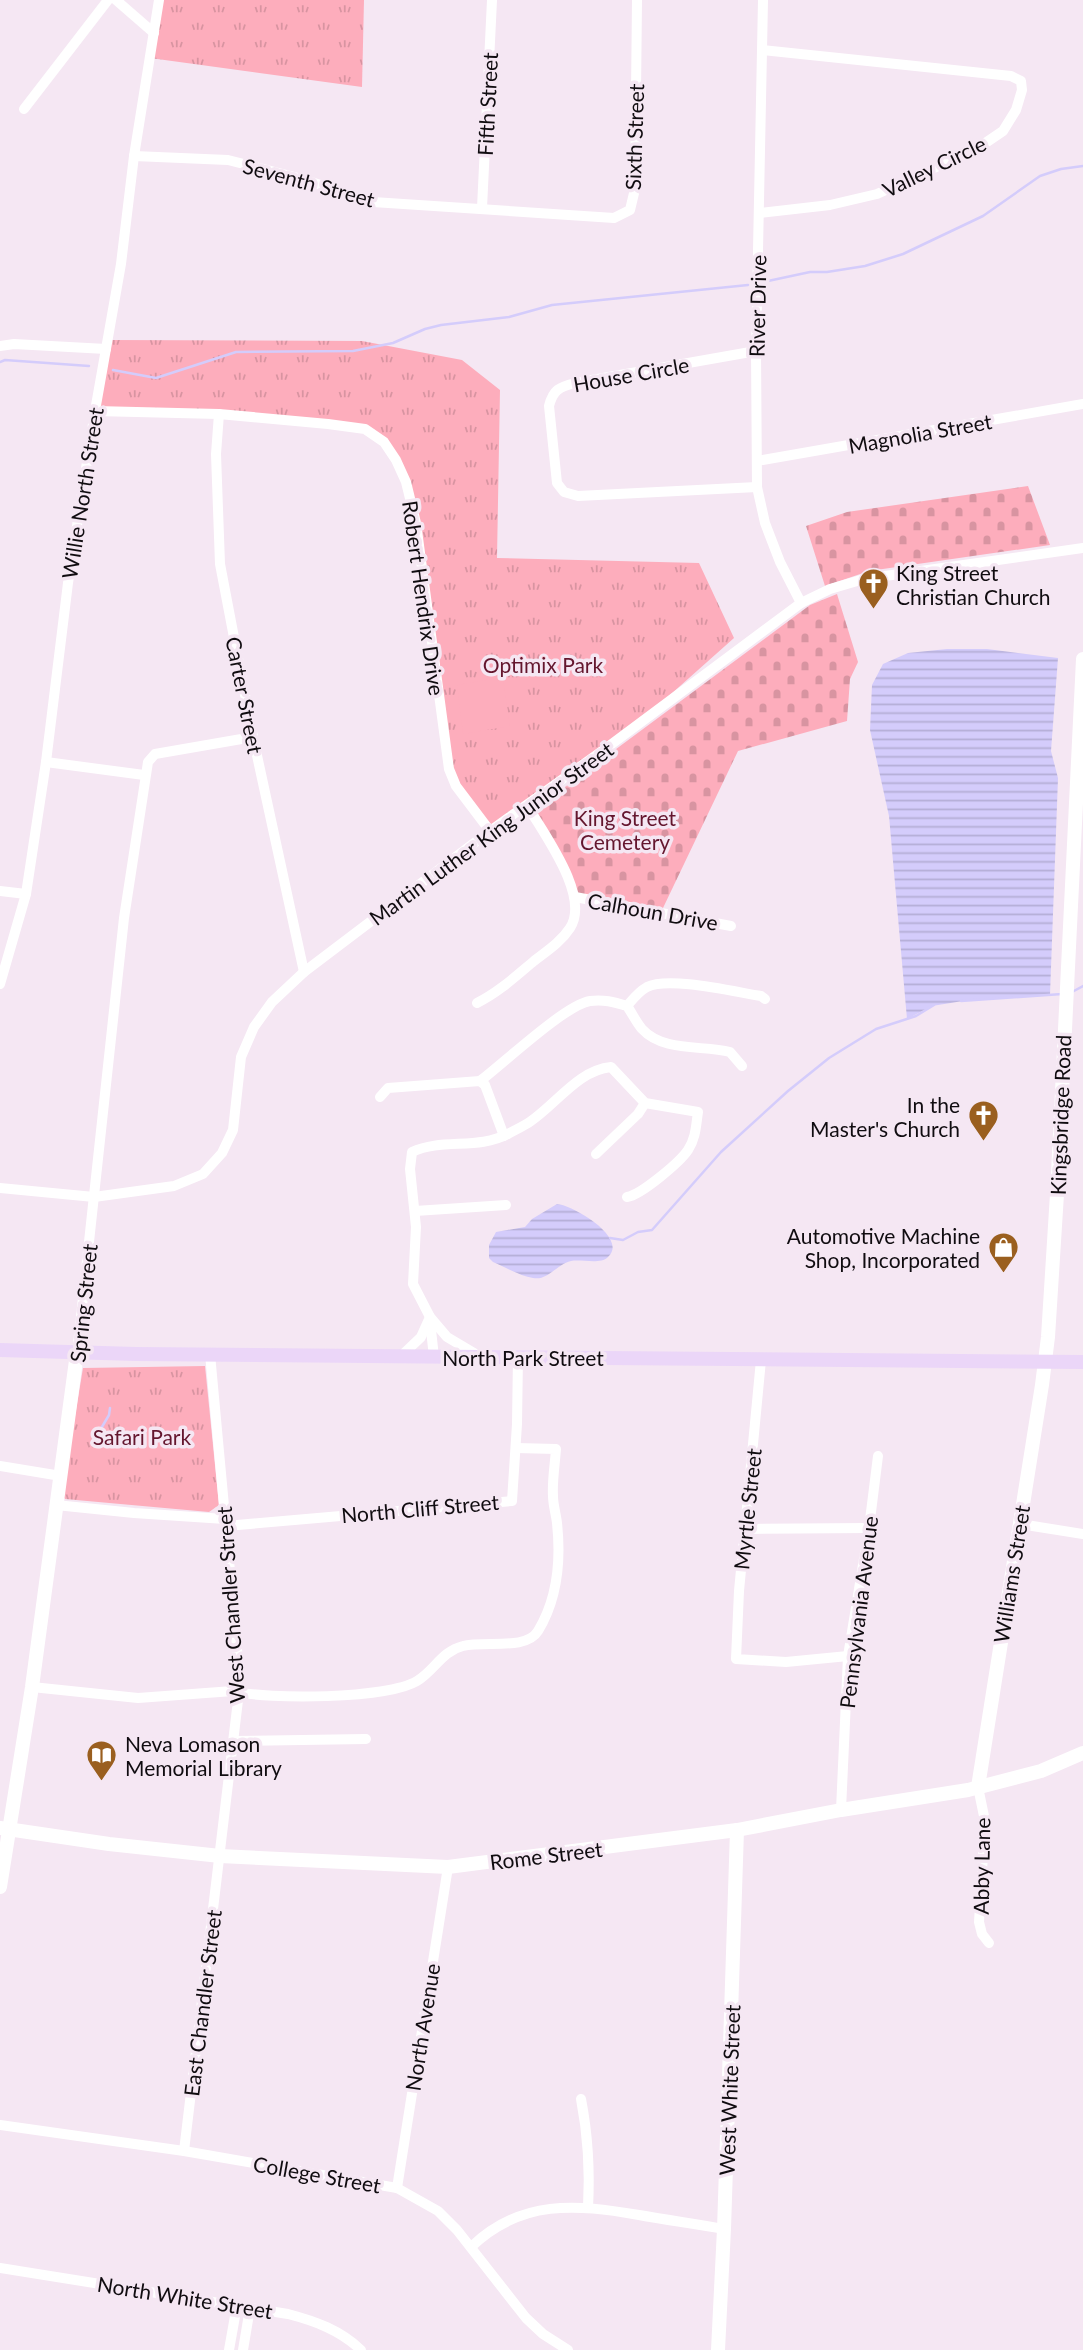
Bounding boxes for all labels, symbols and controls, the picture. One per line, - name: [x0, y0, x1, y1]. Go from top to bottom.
- street label: Fifth Street: [472, 51, 502, 156]
- street label: Sixth Street: [620, 83, 648, 191]
- street label: Valley Circle: [878, 130, 990, 202]
- street label: Seventh Street: [240, 152, 378, 212]
- street label: River Drive: [744, 255, 770, 357]
- street label: House Circle: [571, 352, 691, 396]
- street label: Willie North Street: [56, 405, 108, 581]
- street label: Magnolia Street: [846, 408, 994, 458]
- street label: Robert Hendrix Drive: [398, 499, 450, 697]
- place label: King Street Christian Church: [896, 560, 1050, 609]
- church icon: King Street Christian Church: [856, 567, 890, 611]
- street label: Carter Street: [221, 634, 269, 756]
- park label: Optimix Park: [483, 652, 604, 677]
- street label: Martin Luther King Junior Street: [364, 736, 618, 930]
- park label: King Street Cemetery: [574, 805, 677, 854]
- street label: Calhoun Drive: [586, 887, 720, 935]
- street label: Kingsbridge Road: [1045, 1034, 1075, 1196]
- place label: In the Master's Church: [810, 1092, 960, 1141]
- church icon: In the Master's Church: [966, 1099, 1000, 1143]
- place label: Automotive Machine Shop, Incorporated: [787, 1223, 980, 1272]
- shop icon: Automotive Machine Shop, Incorporated: [986, 1230, 1020, 1274]
- street label: Spring Street: [64, 1242, 102, 1363]
- street label: North Park Street: [442, 1345, 604, 1370]
- park label: Safari Park: [93, 1424, 192, 1449]
- street label: Myrtle Street: [728, 1447, 766, 1571]
- street label: North Cliff Street: [340, 1489, 500, 1527]
- street label: Williams Street: [988, 1503, 1034, 1645]
- street label: West Chandler Street: [211, 1505, 249, 1704]
- street label: Pennsylvania Avenue: [834, 1514, 882, 1710]
- place label: Neva Lomason Memorial Library: [125, 1731, 282, 1780]
- library icon: Neva Lomason Memorial Library: [85, 1738, 119, 1782]
- street label: Abby Lane: [968, 1817, 994, 1915]
- street label: Rome Street: [488, 1836, 604, 1874]
- street label: East Chandler Street: [178, 1908, 226, 2098]
- street label: North Avenue: [400, 1961, 444, 2093]
- street label: West White Street: [714, 2004, 744, 2176]
- street label: College Street: [251, 2150, 383, 2198]
- street label: North White Street: [96, 2271, 275, 2323]

